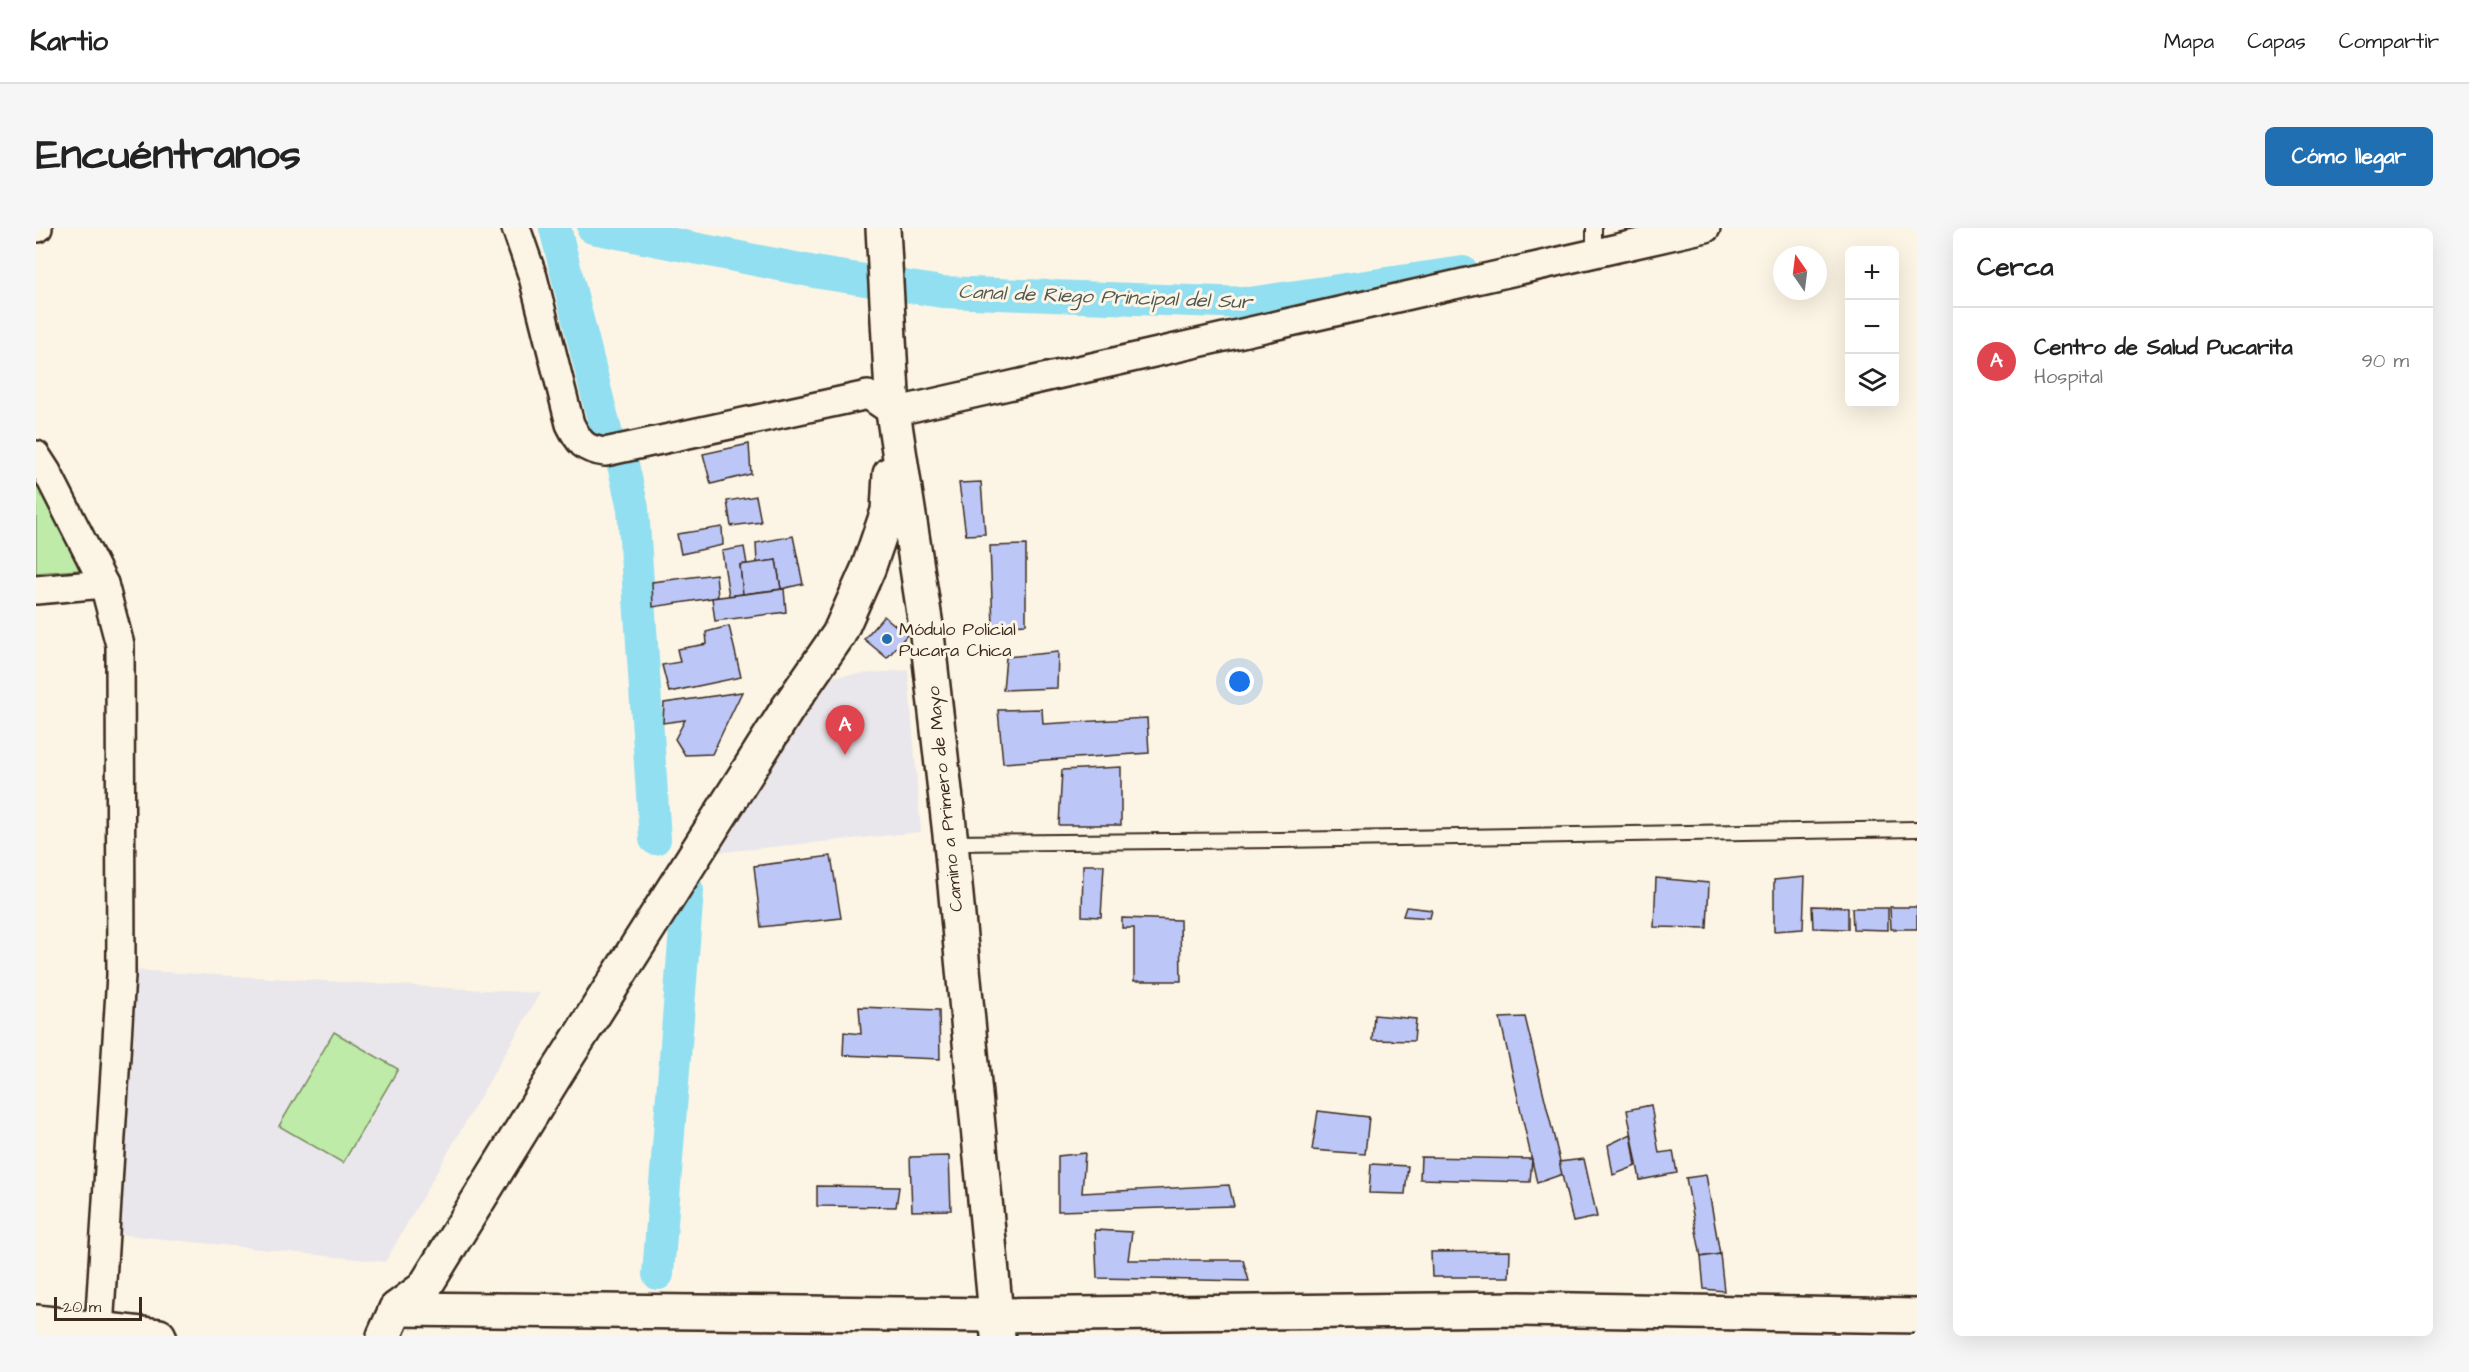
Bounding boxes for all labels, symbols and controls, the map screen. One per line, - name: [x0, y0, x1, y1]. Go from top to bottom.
- text: Kartio: [30, 22, 108, 61]
- text: Mapa: [2164, 27, 2214, 56]
- text: Capas: [2247, 27, 2306, 56]
- text: Compartir: [2339, 27, 2439, 56]
- text: Encuéntranos: [36, 127, 301, 185]
- button: Cómo llegar: [2265, 127, 2433, 186]
- north arrow: [1773, 246, 1827, 300]
- map controls: [1845, 246, 1899, 408]
- button: +: [1845, 246, 1899, 300]
- text: Cerca: [1977, 249, 2054, 285]
- water label: Canal de Riego Principal del Sur: [958, 278, 1254, 317]
- button: −: [1845, 300, 1899, 354]
- text: Centro de Salud Pucarita: [2034, 332, 2293, 363]
- text: A: [1990, 347, 2003, 375]
- text: 90 m: [2361, 347, 2409, 375]
- button: layers: [1845, 354, 1899, 408]
- text: Hospital: [2034, 363, 2103, 391]
- place label: Módulo Policial Pucara Chica: [899, 617, 1016, 663]
- marker: Módulo Policial Pucara Chica: [880, 632, 894, 646]
- your location: [1225, 667, 1254, 696]
- street label: Camino a Primero de Mayo: [921, 685, 970, 913]
- pin: A: [826, 706, 864, 755]
- scale bar: [54, 1294, 142, 1322]
- text: 20 m: [63, 1296, 101, 1318]

